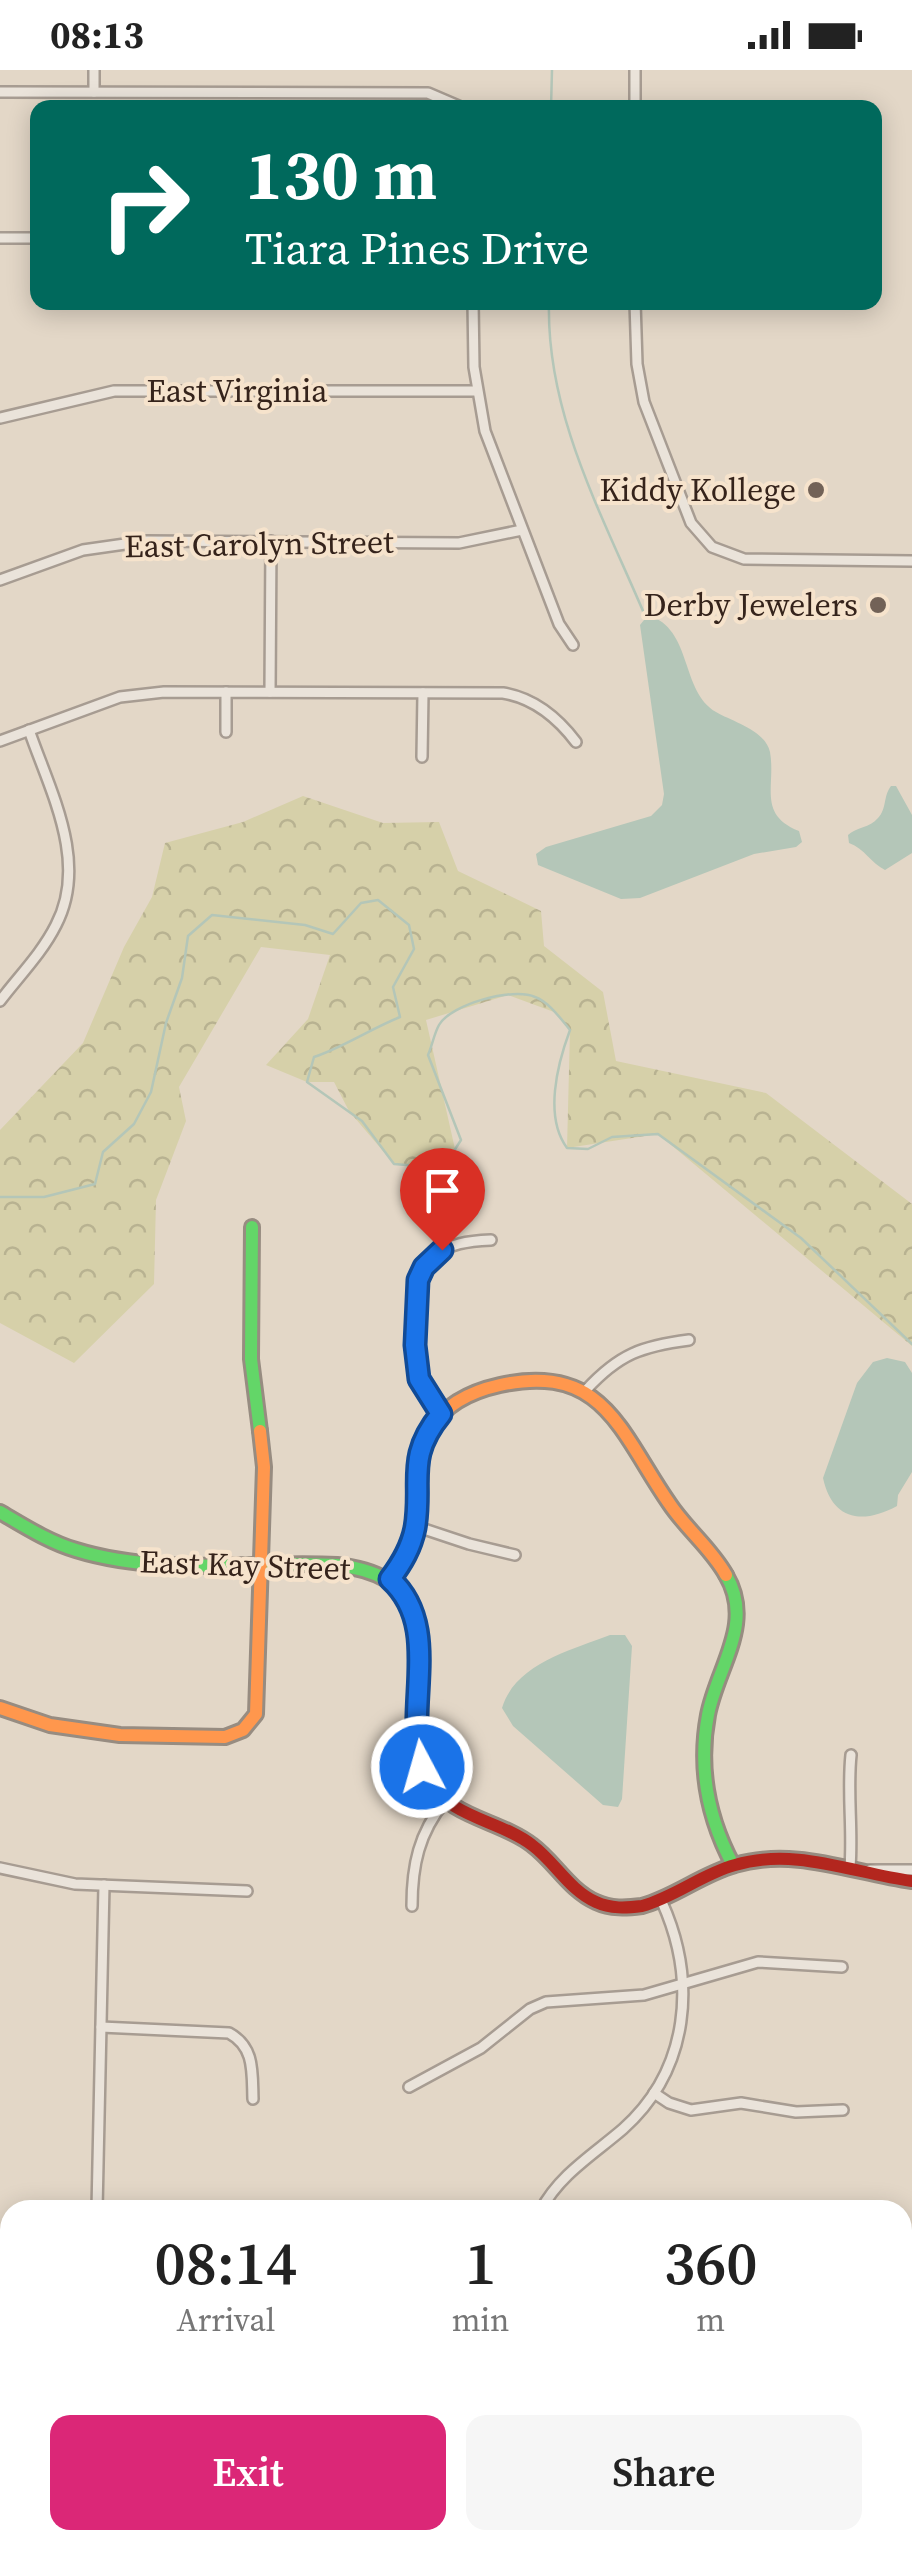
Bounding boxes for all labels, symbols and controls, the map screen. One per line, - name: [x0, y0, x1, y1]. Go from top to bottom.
- text: 08:13: [50, 9, 144, 61]
- text: 130 m: [245, 126, 437, 222]
- icon: right: [80, 140, 210, 270]
- text: Tiara Pines Drive: [245, 217, 589, 279]
- street label: East Virginia: [146, 369, 328, 413]
- place label: Kiddy Kollege: [599, 468, 796, 512]
- marker: Kiddy Kollege: [805, 479, 827, 501]
- street label: East Carolyn Street: [124, 520, 395, 568]
- place label: Derby Jewelers: [644, 583, 858, 627]
- marker: Derby Jewelers: [867, 594, 889, 616]
- pin: [400, 1148, 485, 1251]
- icon: arrive: [415, 1163, 470, 1218]
- street label: East Kay Street: [139, 1539, 352, 1591]
- position arrow: [370, 1715, 474, 1819]
- text: 08:14: [154, 2222, 297, 2304]
- text: 1: [465, 2222, 496, 2304]
- text: 360: [664, 2222, 758, 2304]
- text: Arrival: [176, 2298, 275, 2342]
- text: min: [452, 2298, 509, 2342]
- text: m: [696, 2298, 725, 2342]
- button: Exit: [50, 2415, 446, 2530]
- button: Share: [466, 2415, 862, 2530]

